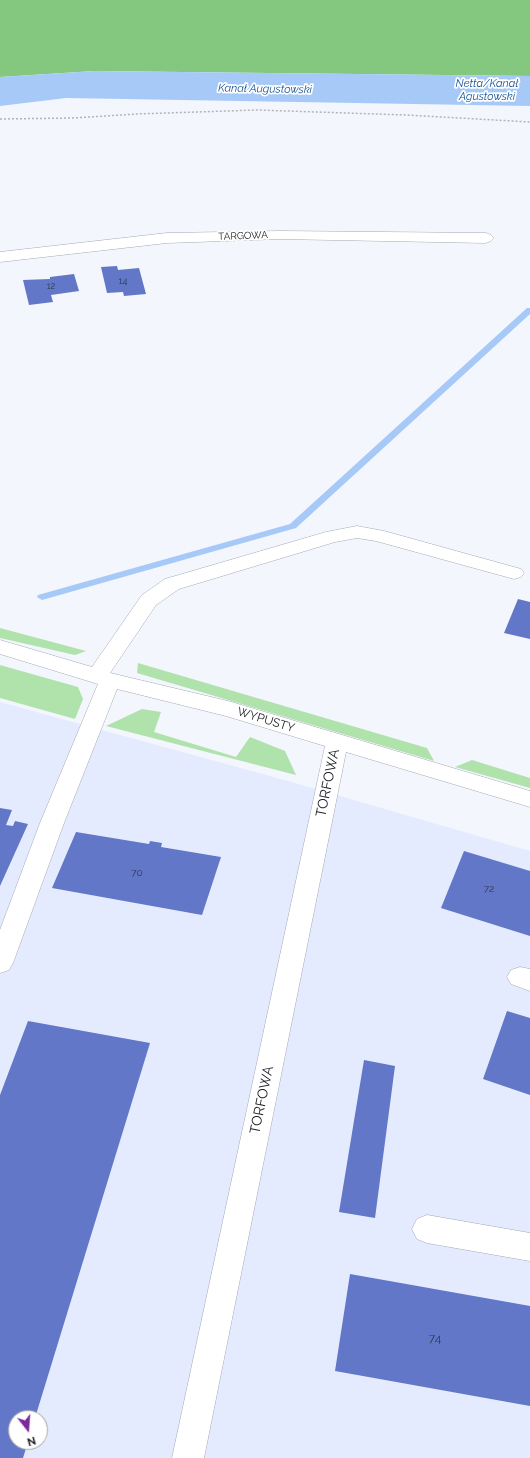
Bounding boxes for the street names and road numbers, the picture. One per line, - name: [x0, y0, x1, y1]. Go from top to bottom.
- street label: TARGOWA: [218, 229, 268, 243]
- street label: WYPUSTY: [236, 704, 296, 736]
- street label: TORFOWA: [313, 747, 343, 819]
- street label: TORFOWA: [247, 1064, 277, 1136]

